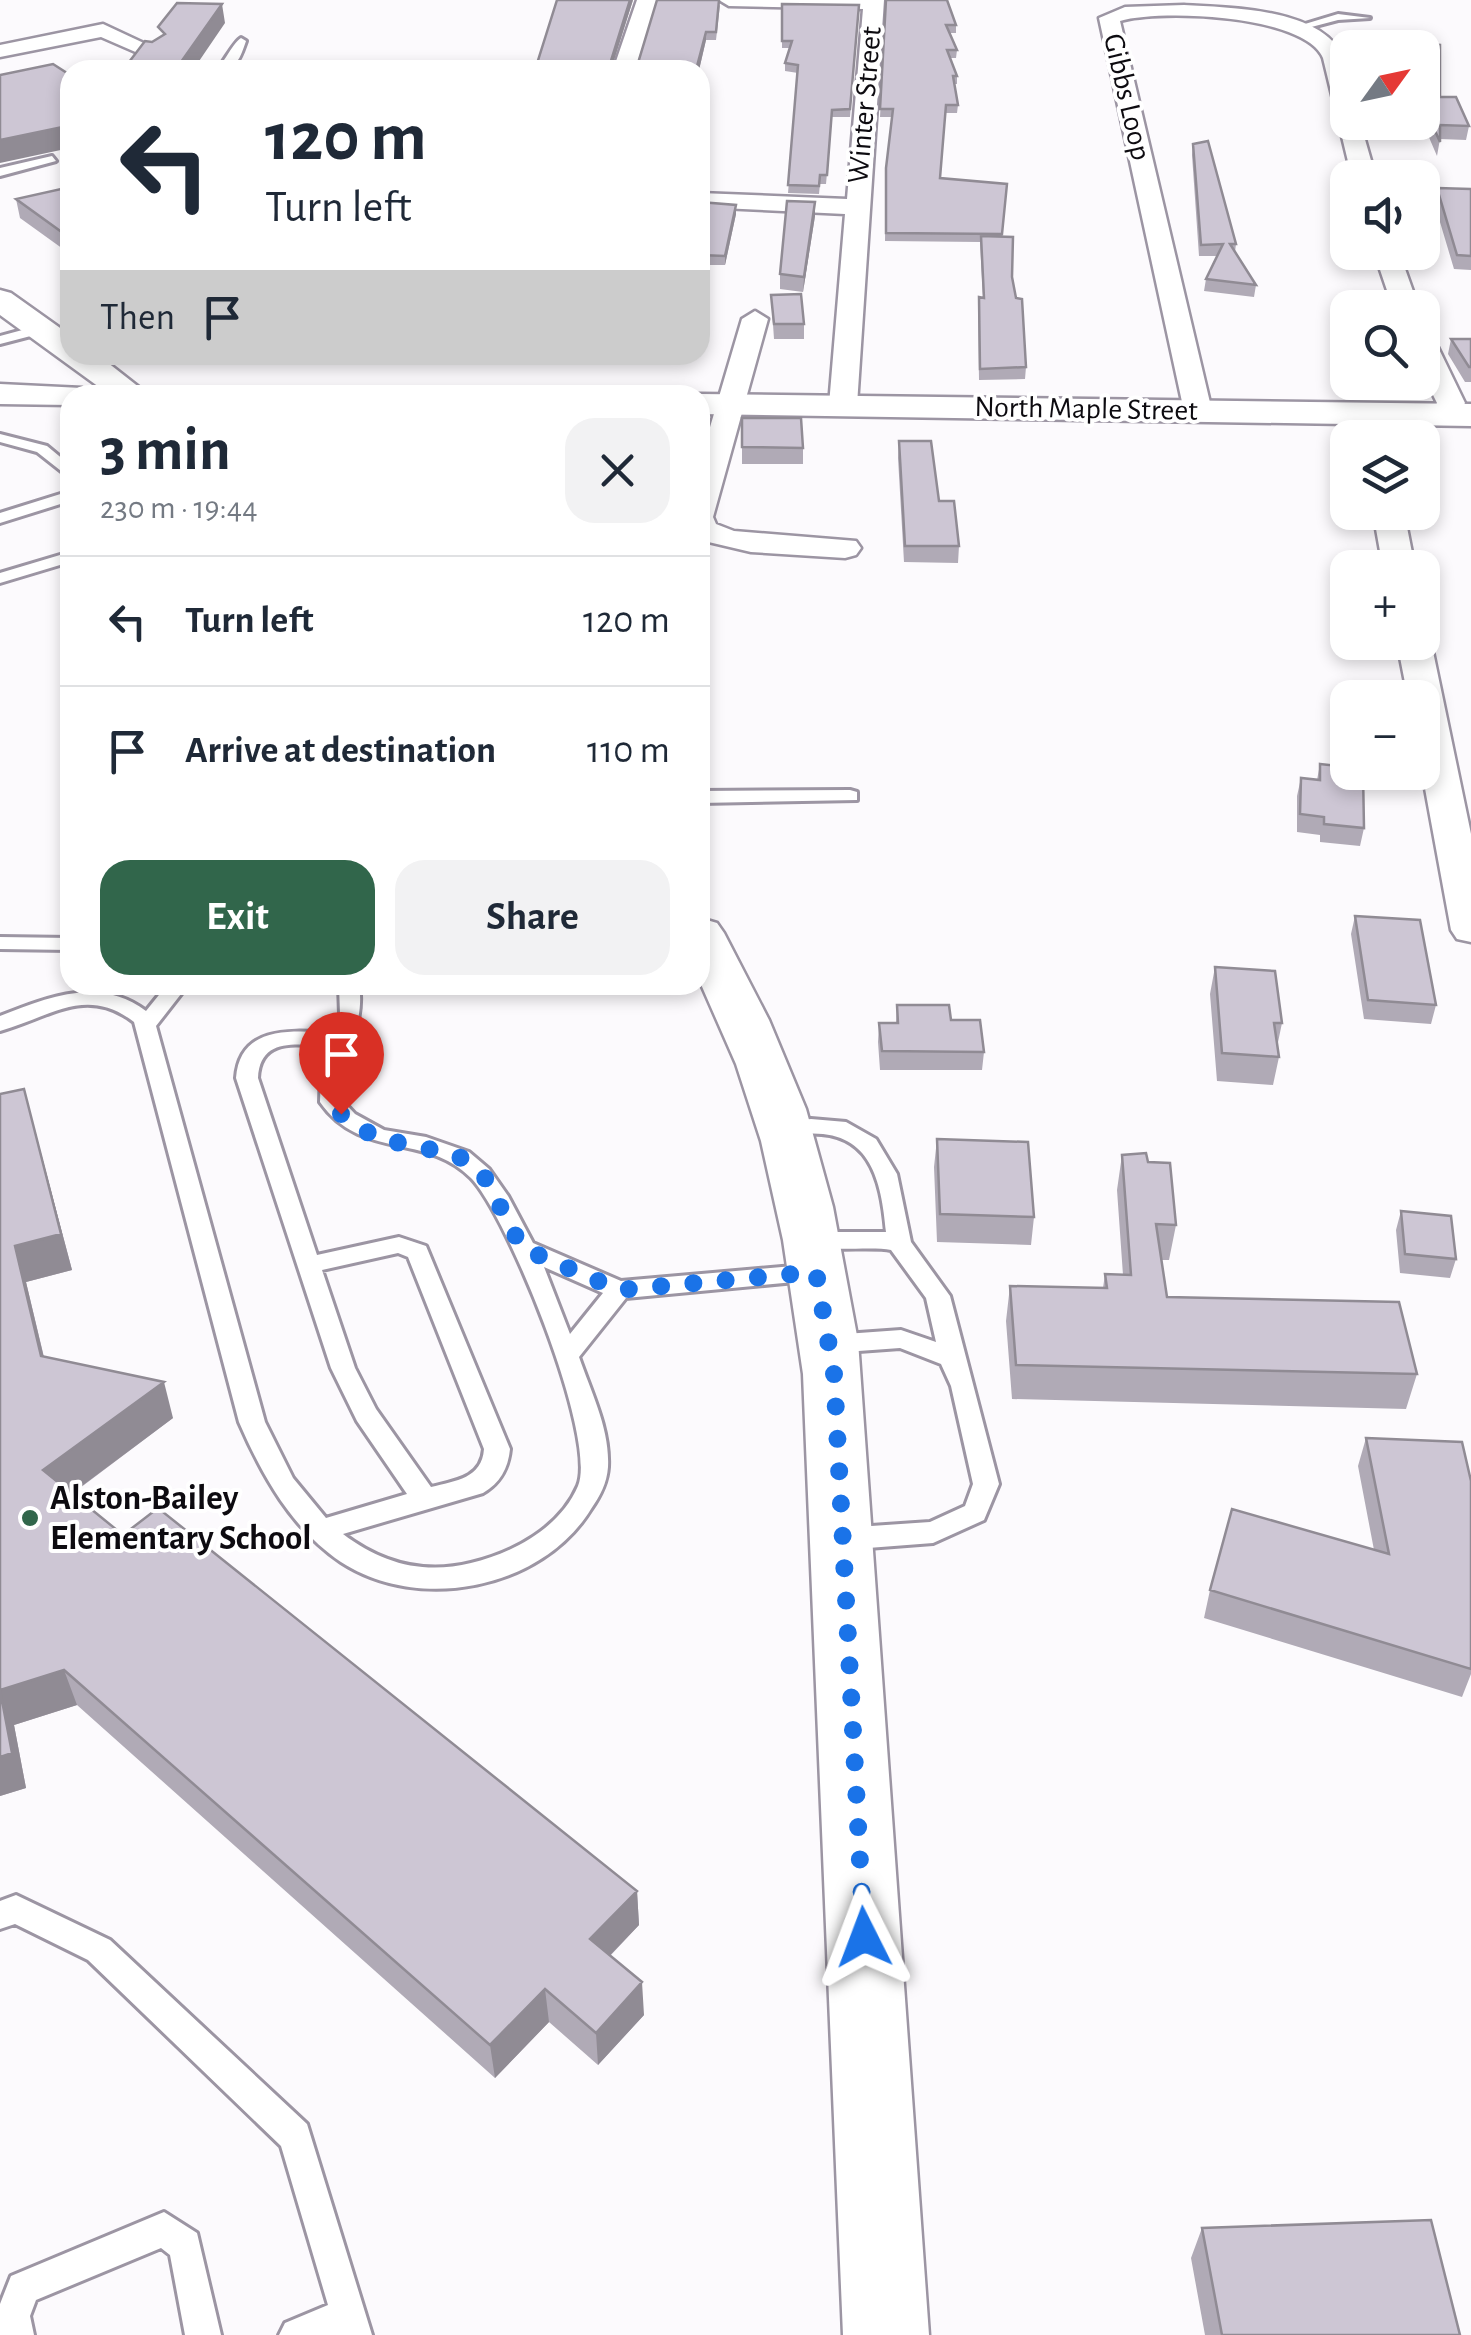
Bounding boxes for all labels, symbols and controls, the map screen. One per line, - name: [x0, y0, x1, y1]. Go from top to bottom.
- street label: Winter Street: [843, 25, 887, 185]
- north arrow: [1330, 30, 1440, 140]
- map controls: [1330, 30, 1440, 790]
- street label: Gibbs Loop: [1098, 31, 1156, 163]
- icon: left: [100, 100, 230, 230]
- text: 120 m: [265, 103, 427, 173]
- button: sound: [1330, 160, 1440, 270]
- text: Turn left: [265, 185, 412, 230]
- icon: arrive: [195, 290, 250, 345]
- button: search: [1330, 290, 1440, 400]
- text: Then: [100, 299, 175, 337]
- street label: North Maple Street: [974, 392, 1198, 426]
- button: close: [565, 418, 670, 523]
- button: layers: [1330, 420, 1440, 530]
- text: 3 min: [100, 421, 231, 481]
- text: 230 m · 19:44: [100, 492, 258, 524]
- button: +: [1330, 550, 1440, 660]
- icon: left: [100, 594, 155, 649]
- text: Turn left: [185, 602, 313, 640]
- text: 120 m: [583, 602, 670, 640]
- button: −: [1330, 680, 1440, 790]
- icon: arrive: [100, 724, 155, 779]
- text: Arrive at destination: [185, 732, 496, 770]
- text: 110 m: [587, 732, 670, 770]
- button: Exit: [100, 860, 375, 975]
- button: Share: [395, 860, 670, 975]
- pin: [299, 1012, 384, 1115]
- icon: arrive: [314, 1027, 369, 1082]
- place label: Alston-Bailey Elementary School: [50, 1481, 312, 1556]
- marker: Alston-Bailey Elementary School: [19, 1507, 41, 1529]
- position arrow: [812, 1885, 916, 1989]

